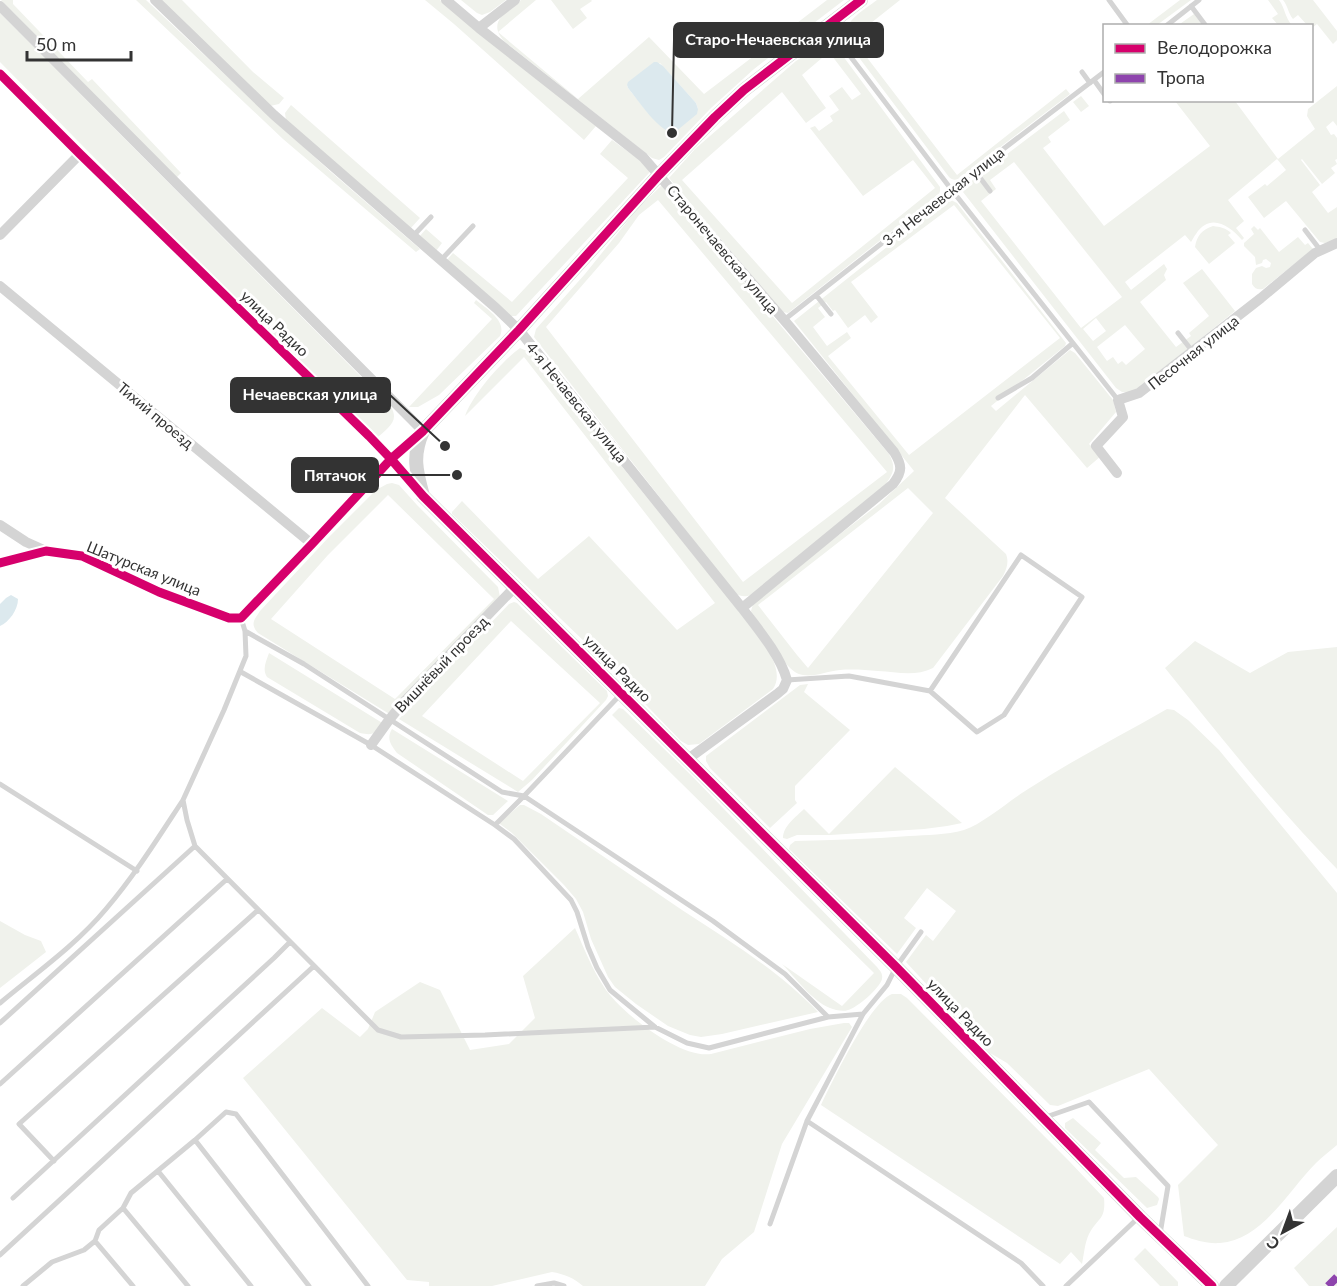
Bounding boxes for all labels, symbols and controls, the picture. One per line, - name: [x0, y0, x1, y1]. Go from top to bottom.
- callout: Старо-Нечаевская улица: [674, 23, 883, 57]
- scale bar: [27, 24, 130, 62]
- legend: [1103, 24, 1313, 102]
- text: Старо-Нечаевская улица: [685, 29, 871, 48]
- text: 50 m: [36, 33, 76, 55]
- text: Велодорожка: [1157, 36, 1272, 58]
- text: Тропа: [1157, 66, 1205, 88]
- street label: 3-я Нечаевская улица: [878, 143, 1008, 249]
- street label: Старонечаевская улица: [664, 181, 782, 317]
- street label: улица Радио: [237, 286, 313, 360]
- street label: Песочная улица: [1144, 311, 1242, 393]
- street label: 4-я Нечаевская улица: [523, 338, 631, 466]
- street label: Тихий проезд: [114, 378, 198, 452]
- callout: Нечаевская улица: [231, 378, 390, 412]
- text: Нечаевская улица: [243, 384, 377, 403]
- callout: Пятачок: [292, 458, 378, 492]
- text: Пятачок: [304, 465, 367, 484]
- street label: Шатурская улица: [84, 537, 204, 599]
- street label: Вишнёвый проезд: [390, 612, 492, 716]
- street label: улица Радио: [581, 631, 655, 705]
- street label: улица Радио: [924, 974, 998, 1050]
- north arrow: [1253, 1202, 1313, 1262]
- text: С: [1262, 1233, 1283, 1254]

